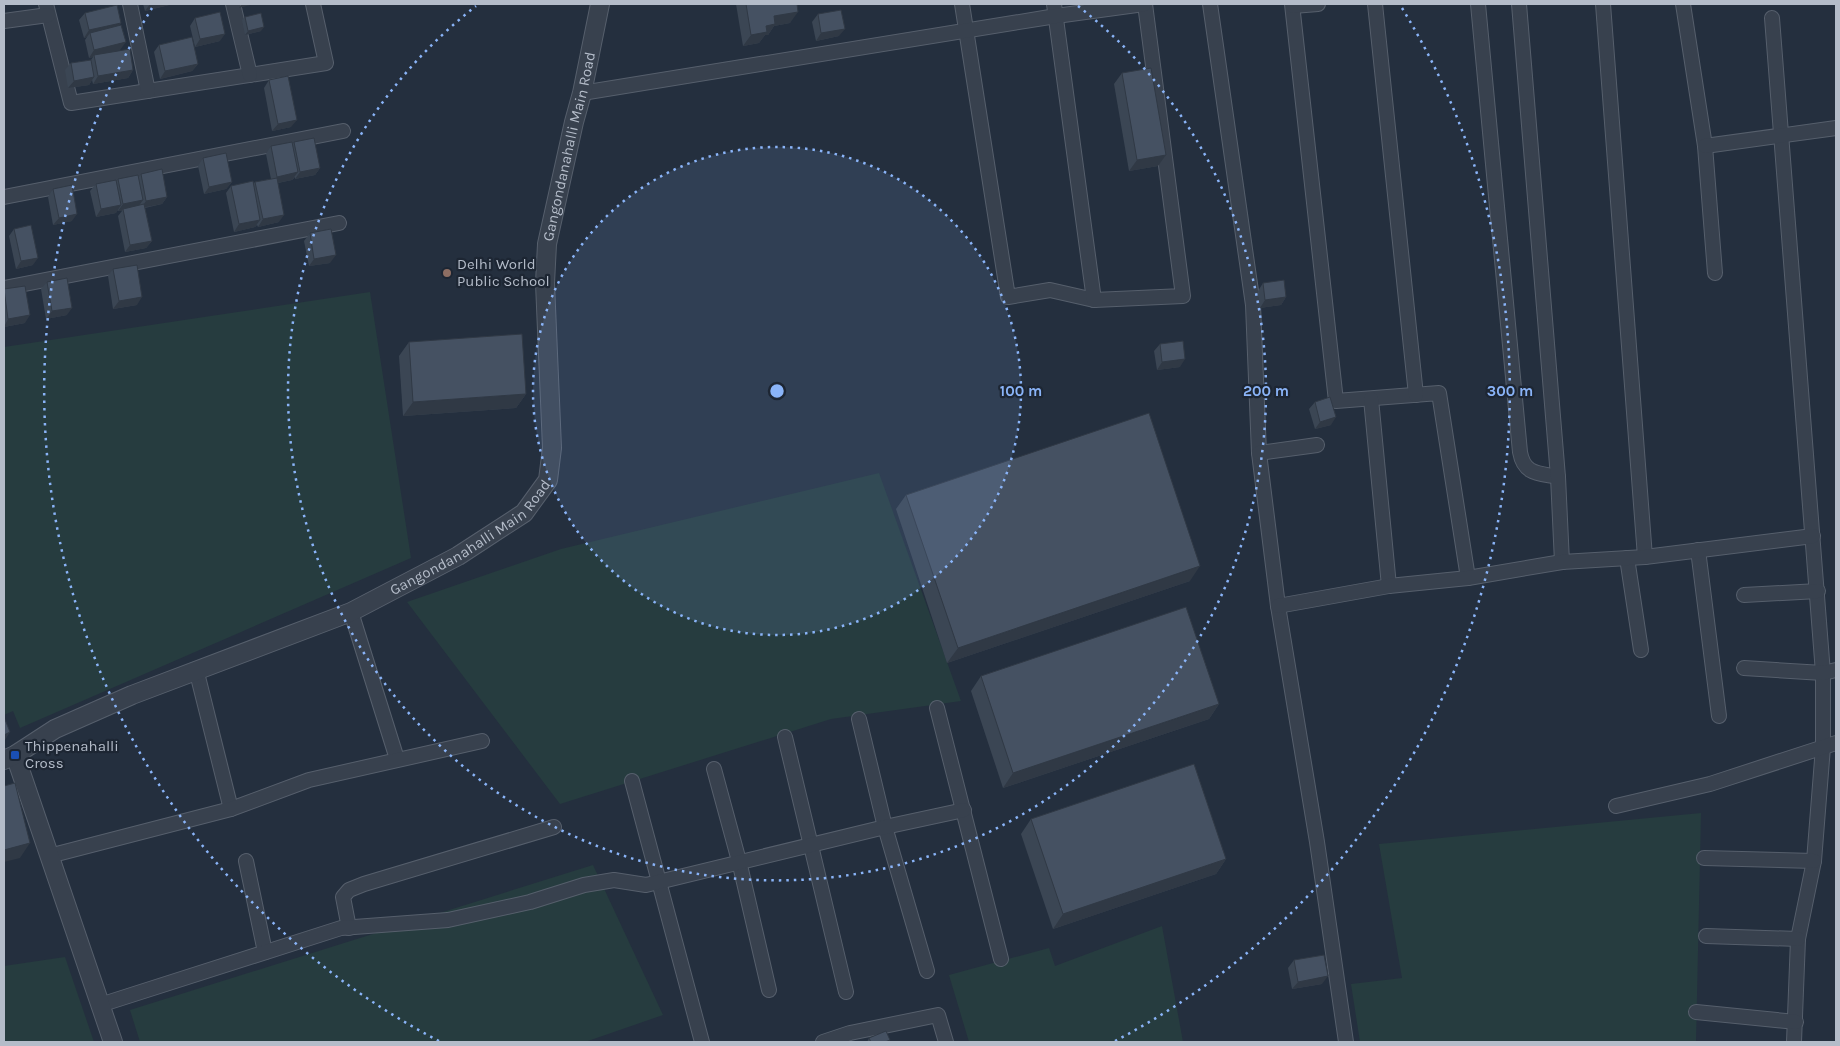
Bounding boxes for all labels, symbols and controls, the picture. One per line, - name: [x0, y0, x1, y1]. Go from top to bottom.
- street label: Gangondanahalli Main Road: [539, 50, 599, 243]
- place label: Delhi World Public School: [457, 255, 550, 290]
- marker: Delhi World Public School: [441, 267, 453, 279]
- centre of rings: [768, 382, 786, 400]
- text: 100 m: [1000, 382, 1042, 400]
- text: 200 m: [1243, 382, 1289, 400]
- text: 300 m: [1487, 382, 1533, 400]
- street label: Gangondanahalli Main Road: [387, 476, 554, 599]
- place label: Thippenahalli Cross: [25, 737, 119, 772]
- marker: Thippenahalli Cross: [9, 749, 21, 761]

